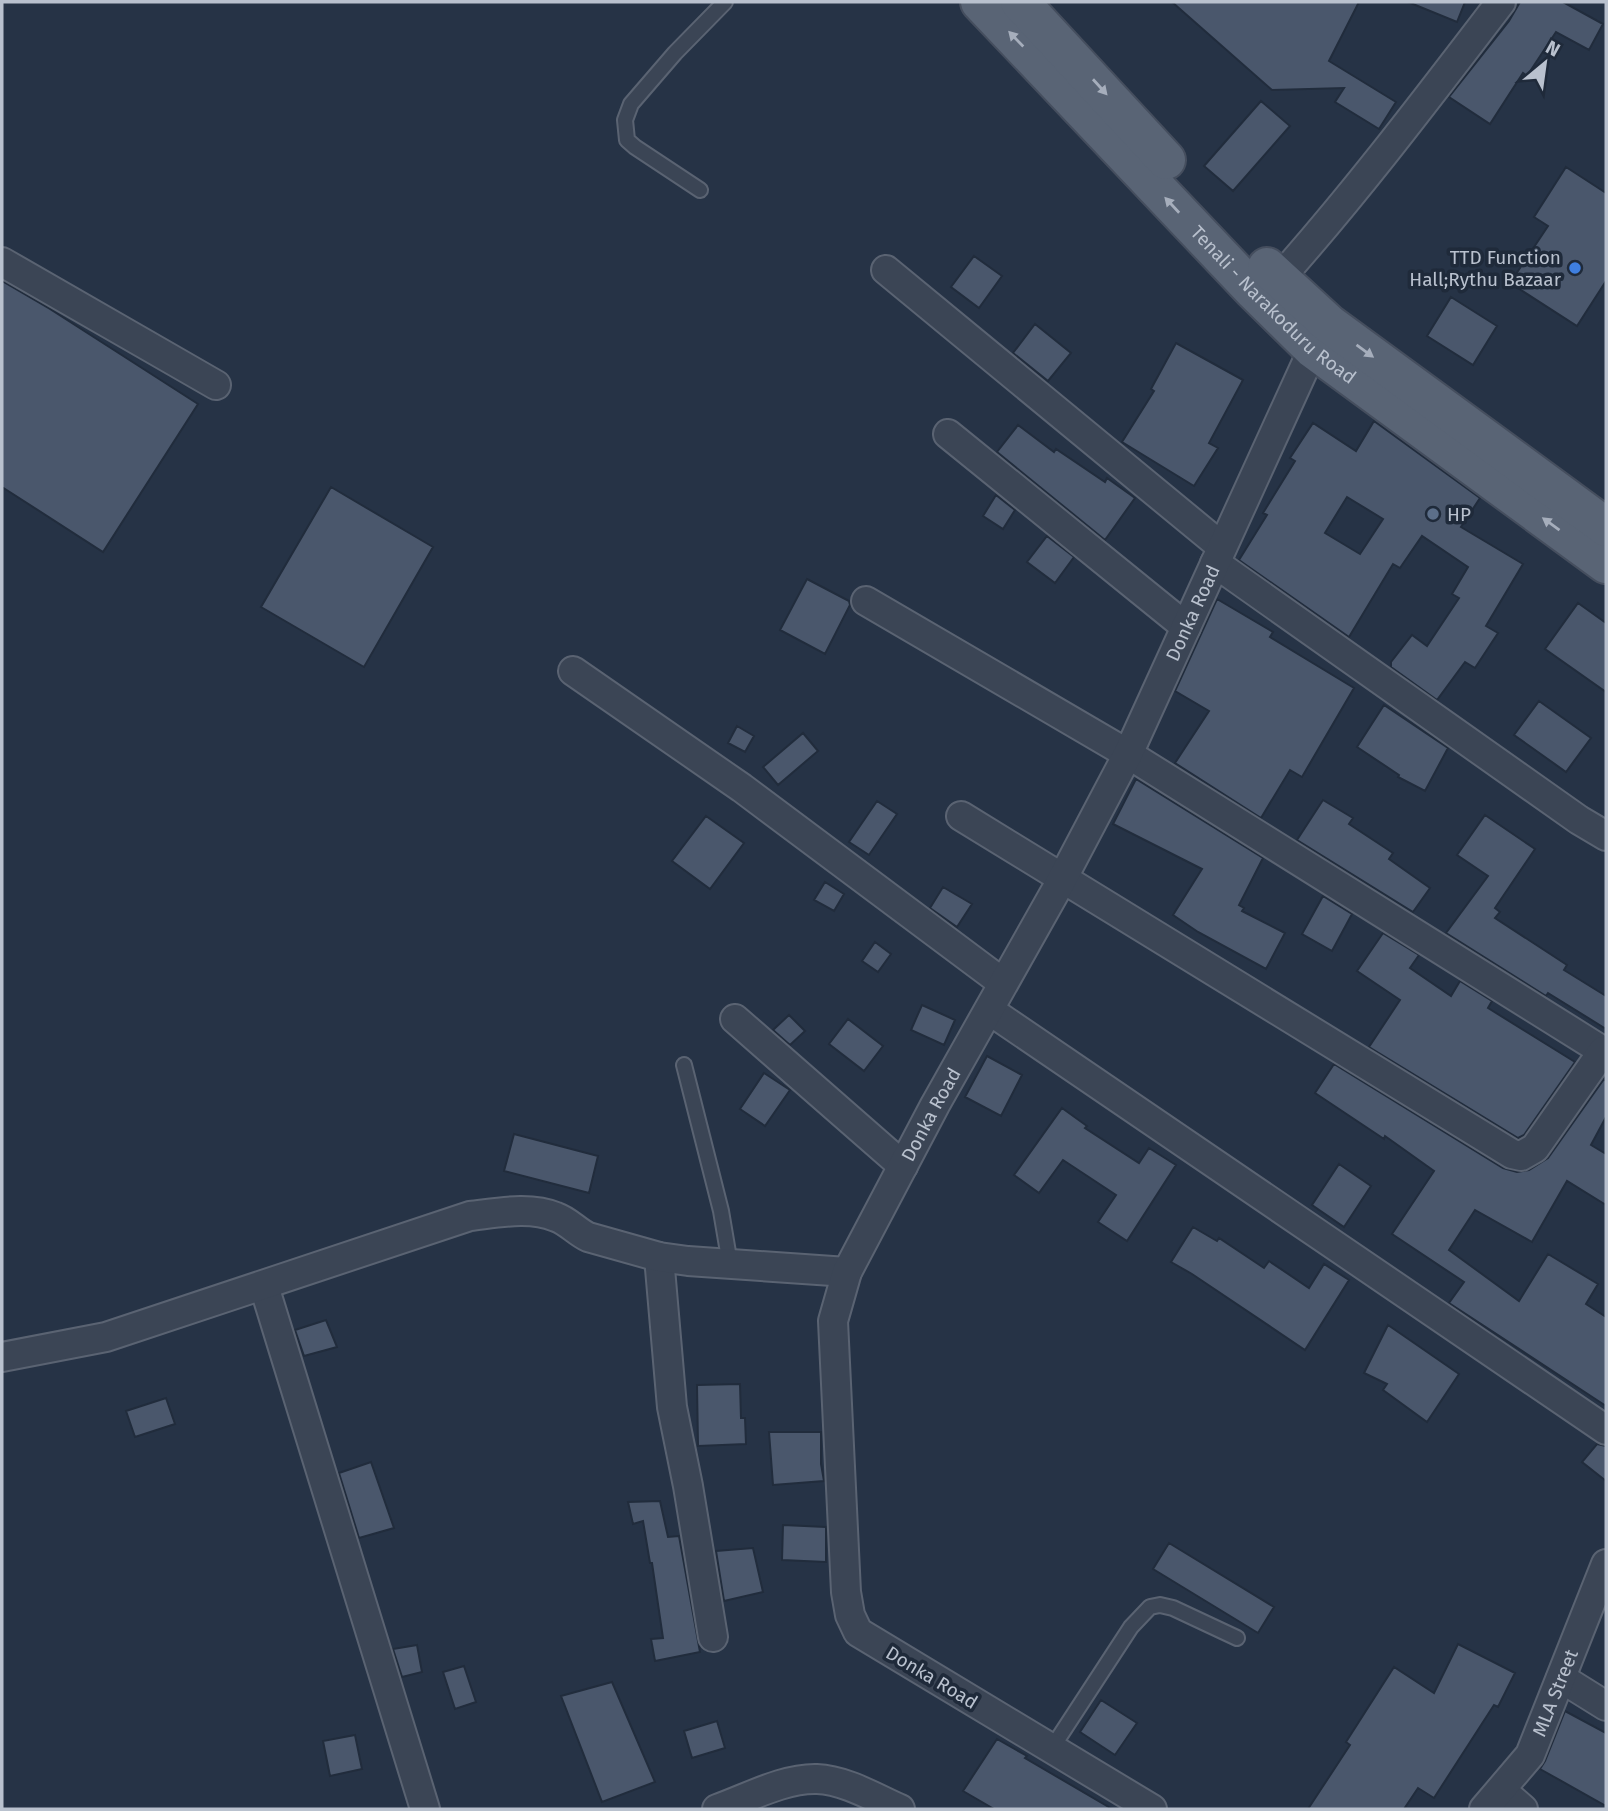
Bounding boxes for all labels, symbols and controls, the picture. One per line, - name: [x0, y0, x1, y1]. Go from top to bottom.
- north arrow: [1510, 28, 1580, 98]
- one-way arrow: [1008, 31, 1024, 48]
- text: N: [1542, 35, 1564, 62]
- one-way arrow: [1092, 78, 1108, 96]
- one-way arrow: [1164, 196, 1181, 213]
- street label: Tenali - Narakoduru Road: [1186, 221, 1361, 389]
- place label: TTD Function Hall;Rythu Bazaar: [1409, 246, 1562, 291]
- marker: TTD Function Hall;Rythu Bazaar: [1567, 260, 1583, 276]
- one-way arrow: [1356, 344, 1374, 358]
- place label: HP: [1447, 503, 1471, 526]
- marker: HP: [1425, 506, 1441, 522]
- one-way arrow: [1542, 517, 1560, 531]
- street label: Donka Road: [1161, 561, 1225, 665]
- street label: Donka Road: [896, 1064, 966, 1165]
- street label: Donka Road: [882, 1641, 982, 1714]
- street label: MLA Street: [1528, 1646, 1583, 1740]

